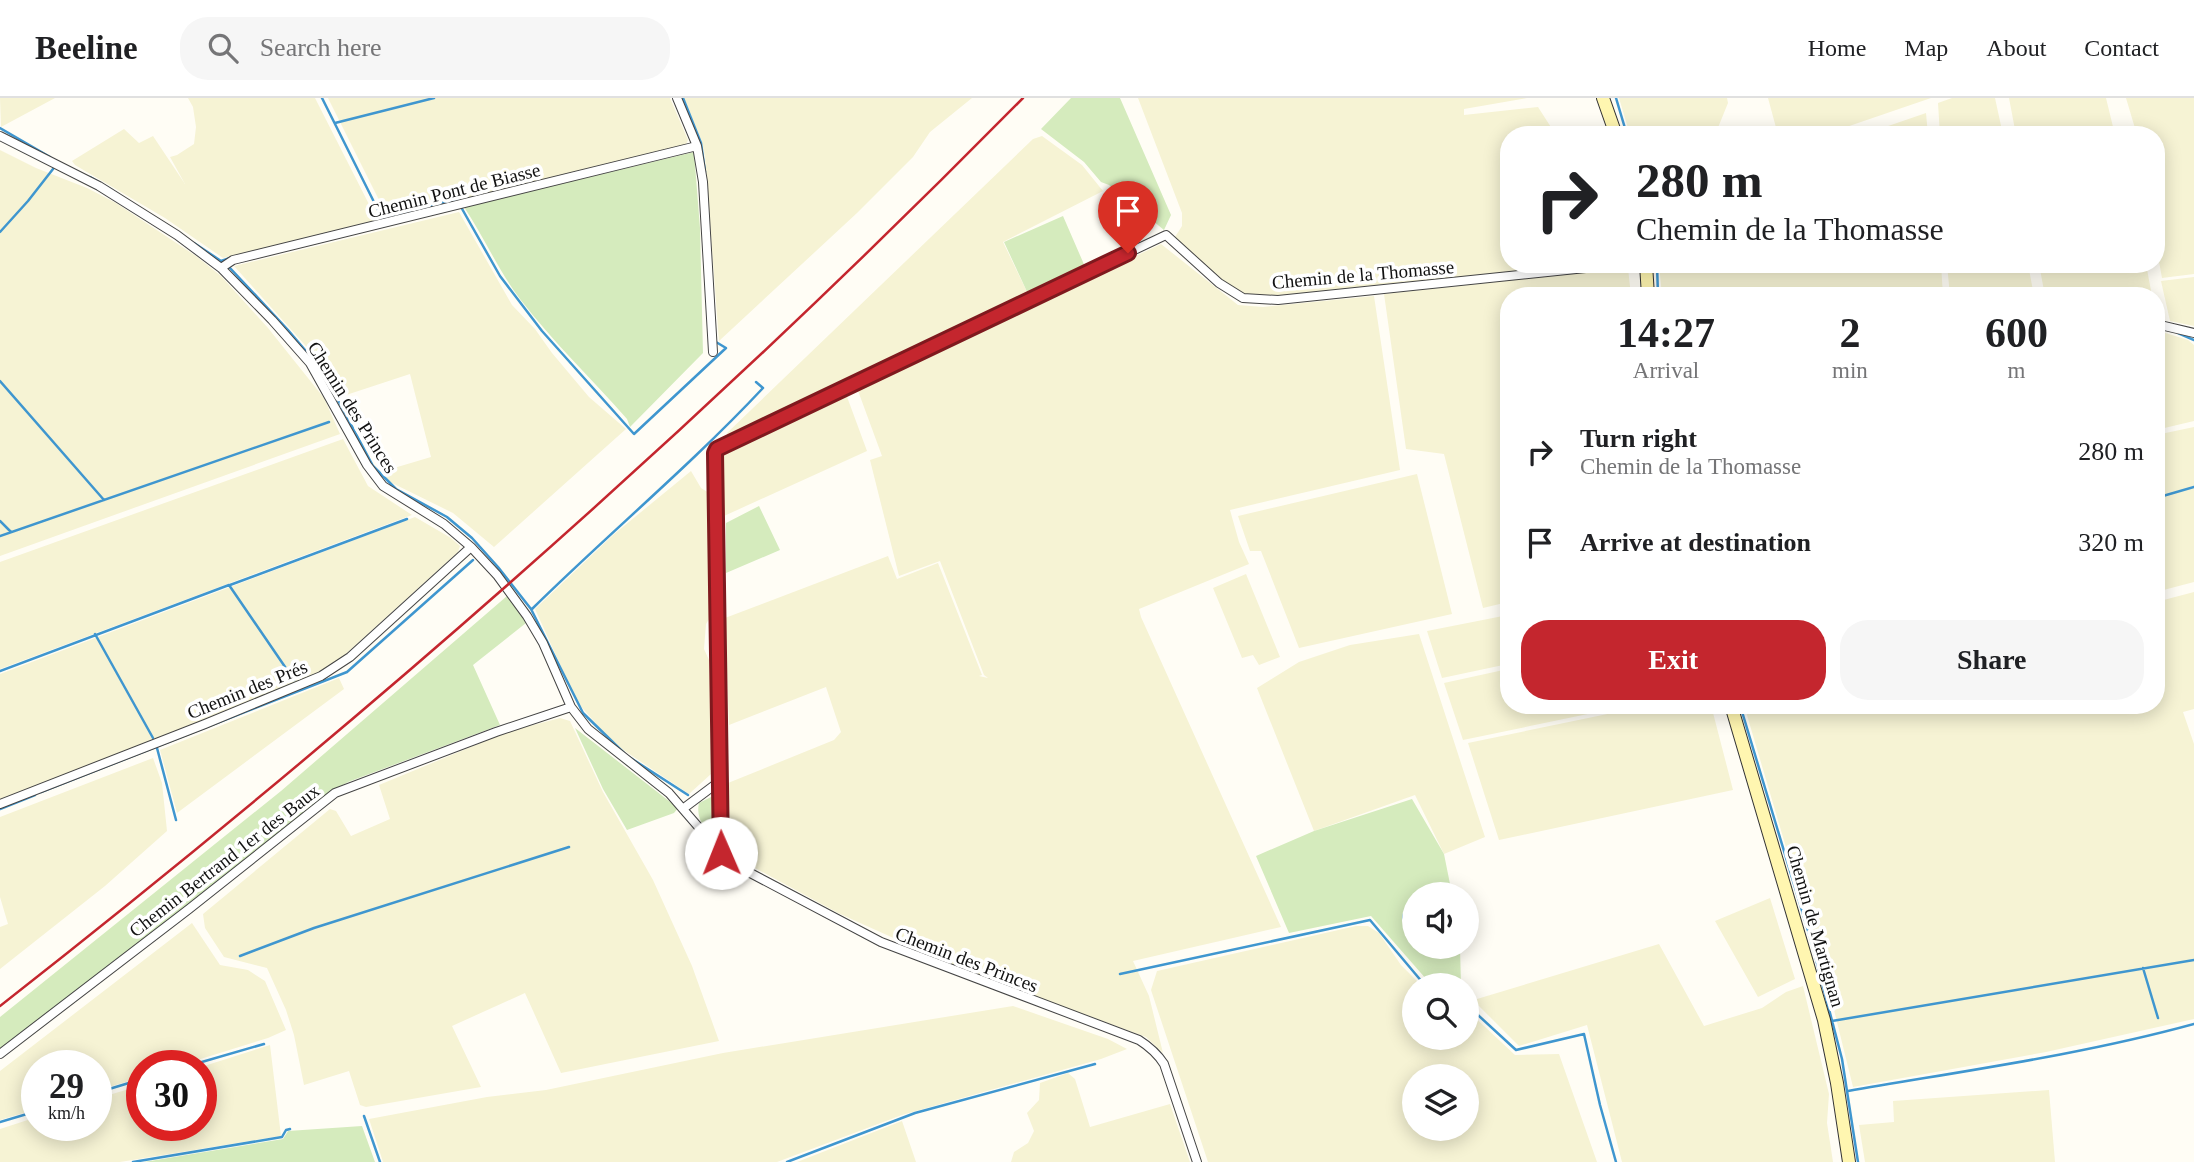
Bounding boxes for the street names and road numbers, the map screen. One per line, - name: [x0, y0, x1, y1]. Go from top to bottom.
- street label: Chemin Pont de Biasse: [366, 159, 542, 222]
- street label: Chemin de la Thomasse: [1271, 256, 1455, 293]
- street label: Chemin des Princes: [304, 338, 401, 477]
- street label: Chemin des Prés: [184, 656, 310, 723]
- street label: Chemin Bertrand 1er des Baux: [125, 779, 324, 941]
- street label: Chemin de Martignan: [1782, 843, 1849, 1010]
- street label: Chemin des Princes: [893, 923, 1041, 996]

